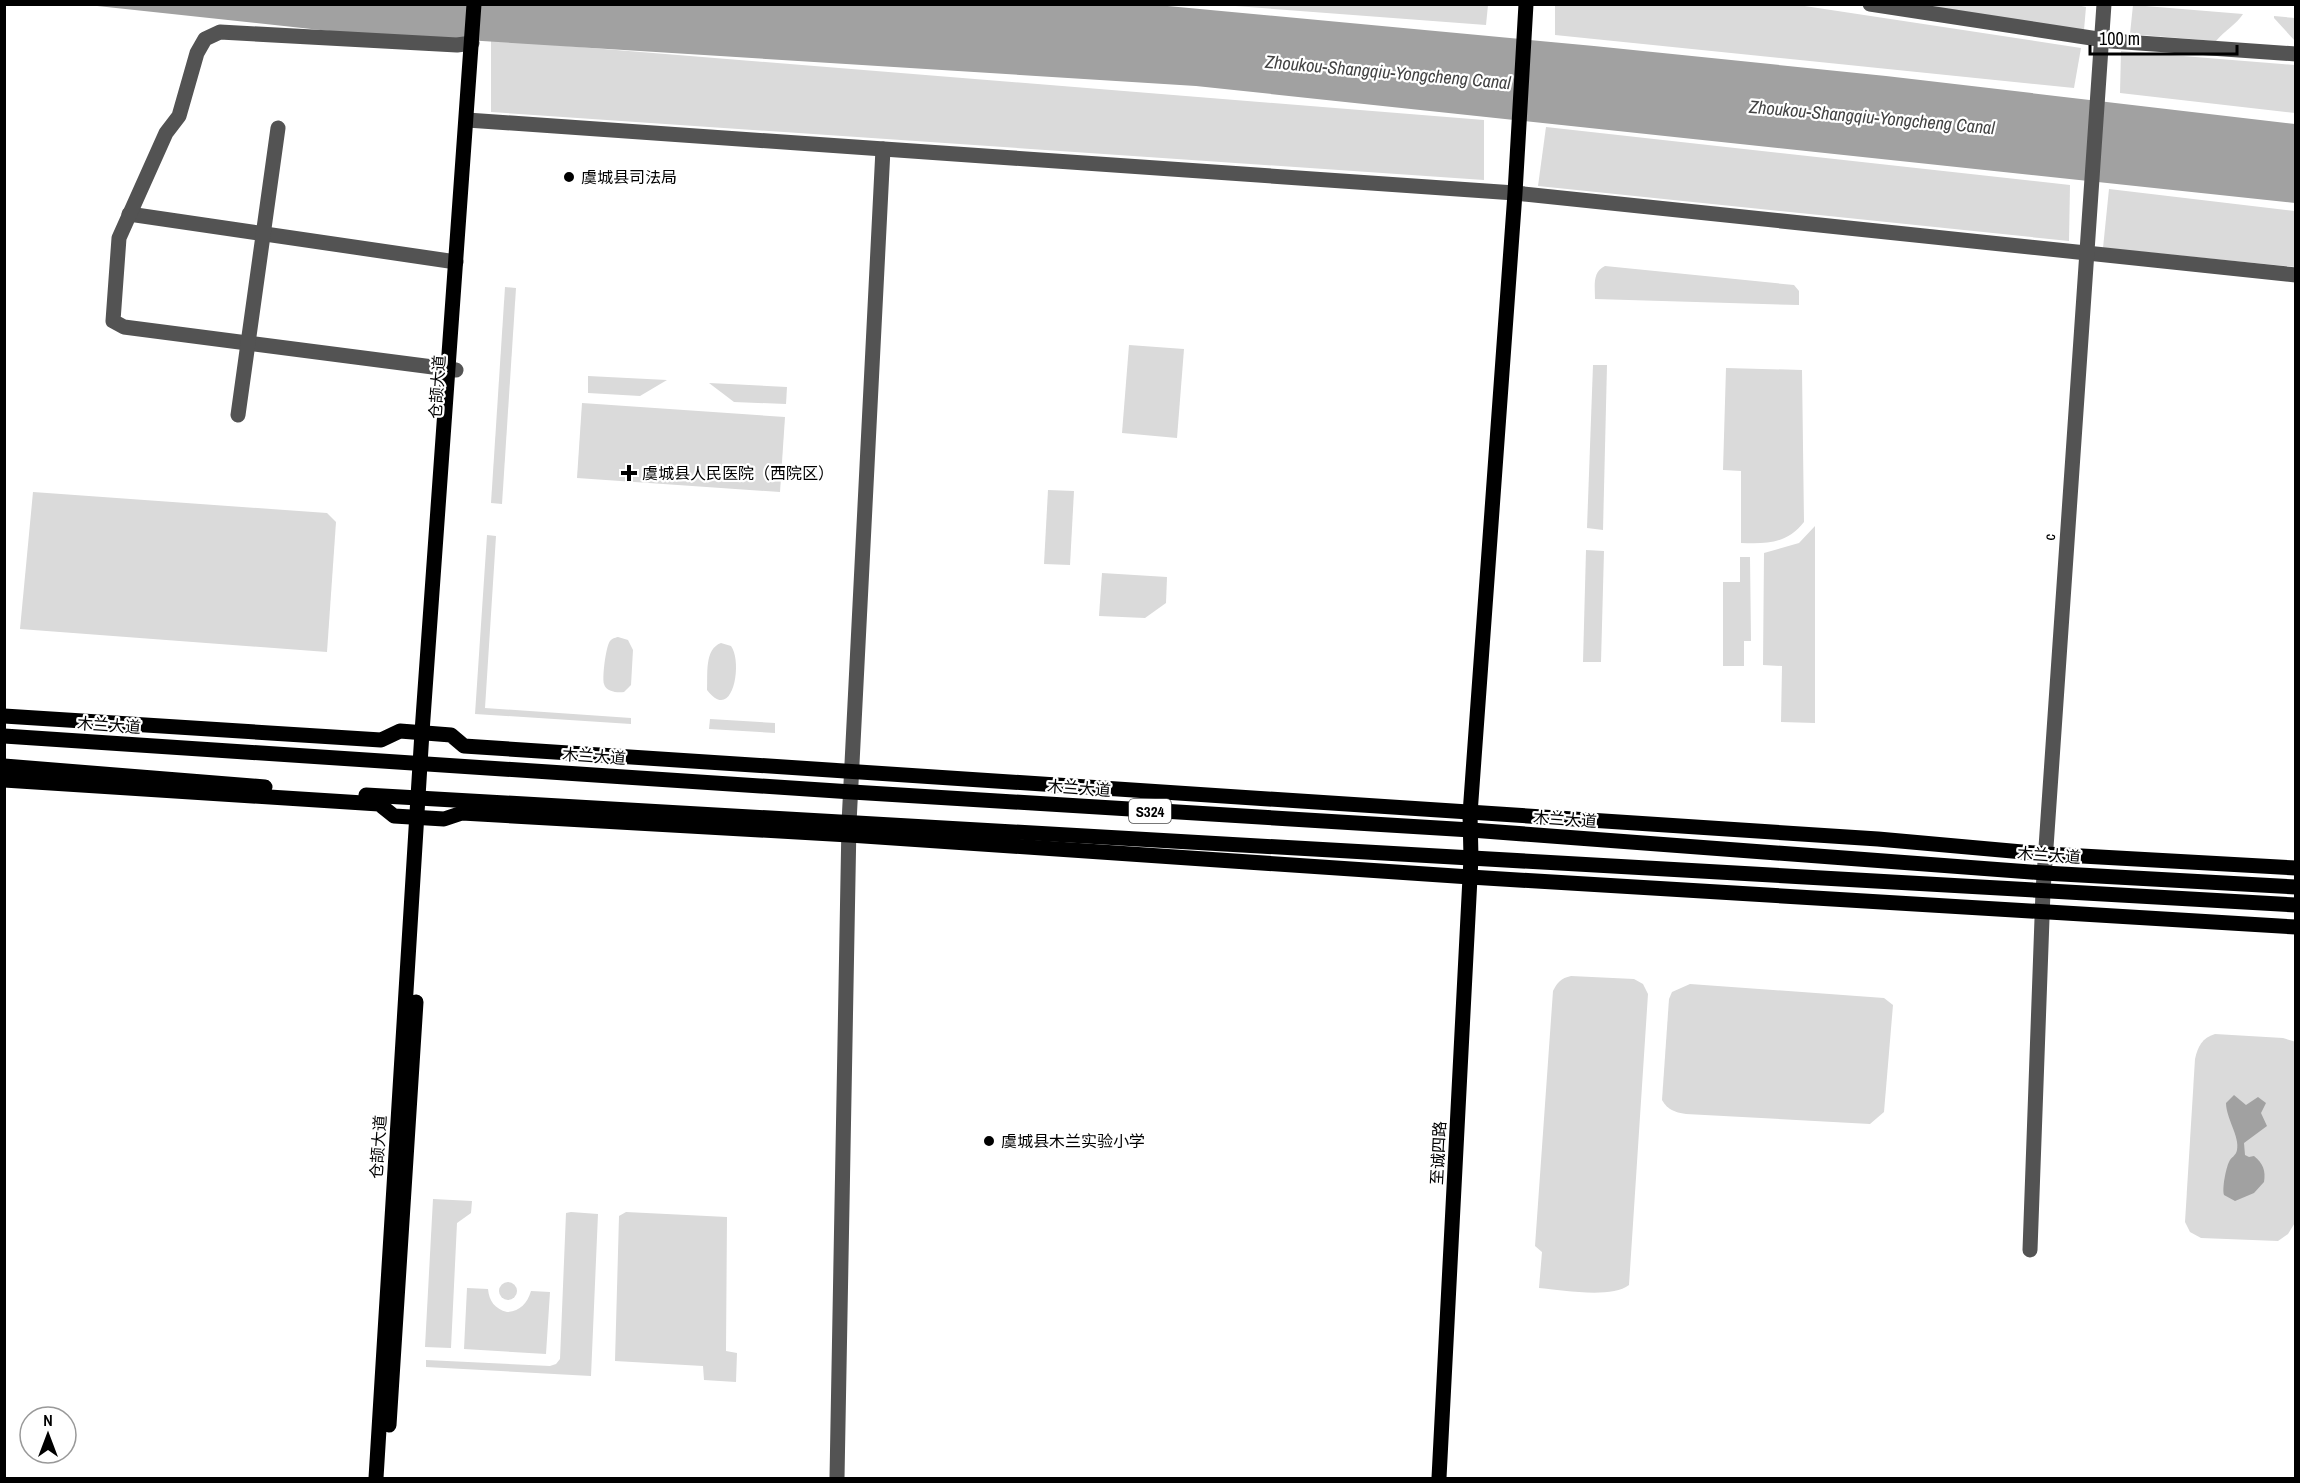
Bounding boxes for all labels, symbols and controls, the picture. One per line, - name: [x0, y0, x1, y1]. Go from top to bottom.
- scale bar: [2090, 18, 2237, 56]
- text: 100 m: [2099, 26, 2140, 51]
- water label: Zhoukou-Shangqiu-Yongcheng Canal: [1263, 49, 1512, 95]
- water label: Zhoukou-Shangqiu-Yongcheng Canal: [1747, 94, 1996, 140]
- place label: 虞城县司法局: [581, 166, 677, 188]
- marker: 虞城县司法局: [562, 170, 576, 184]
- street label: 仓颉大道: [424, 354, 450, 420]
- place label: 虞城县人民医院（西院区）: [642, 462, 834, 484]
- marker: 虞城县人民医院（西院区）: [620, 464, 638, 482]
- street label: c: [2038, 533, 2060, 541]
- street label: 木兰大道: [76, 712, 142, 738]
- street label: 木兰大道: [561, 743, 627, 769]
- street label: 木兰大道: [1046, 775, 1112, 801]
- road number: S324: [1129, 799, 1171, 823]
- street label: 木兰大道: [1532, 806, 1598, 832]
- street label: 木兰大道: [2016, 842, 2082, 868]
- street label: 仓颉大道: [365, 1114, 391, 1180]
- street label: 至诚四路: [1425, 1120, 1451, 1186]
- place label: 虞城县木兰实验小学: [1001, 1130, 1145, 1152]
- marker: 虞城县木兰实验小学: [982, 1134, 996, 1148]
- north arrow: [18, 1405, 78, 1465]
- text: N: [43, 1409, 53, 1431]

